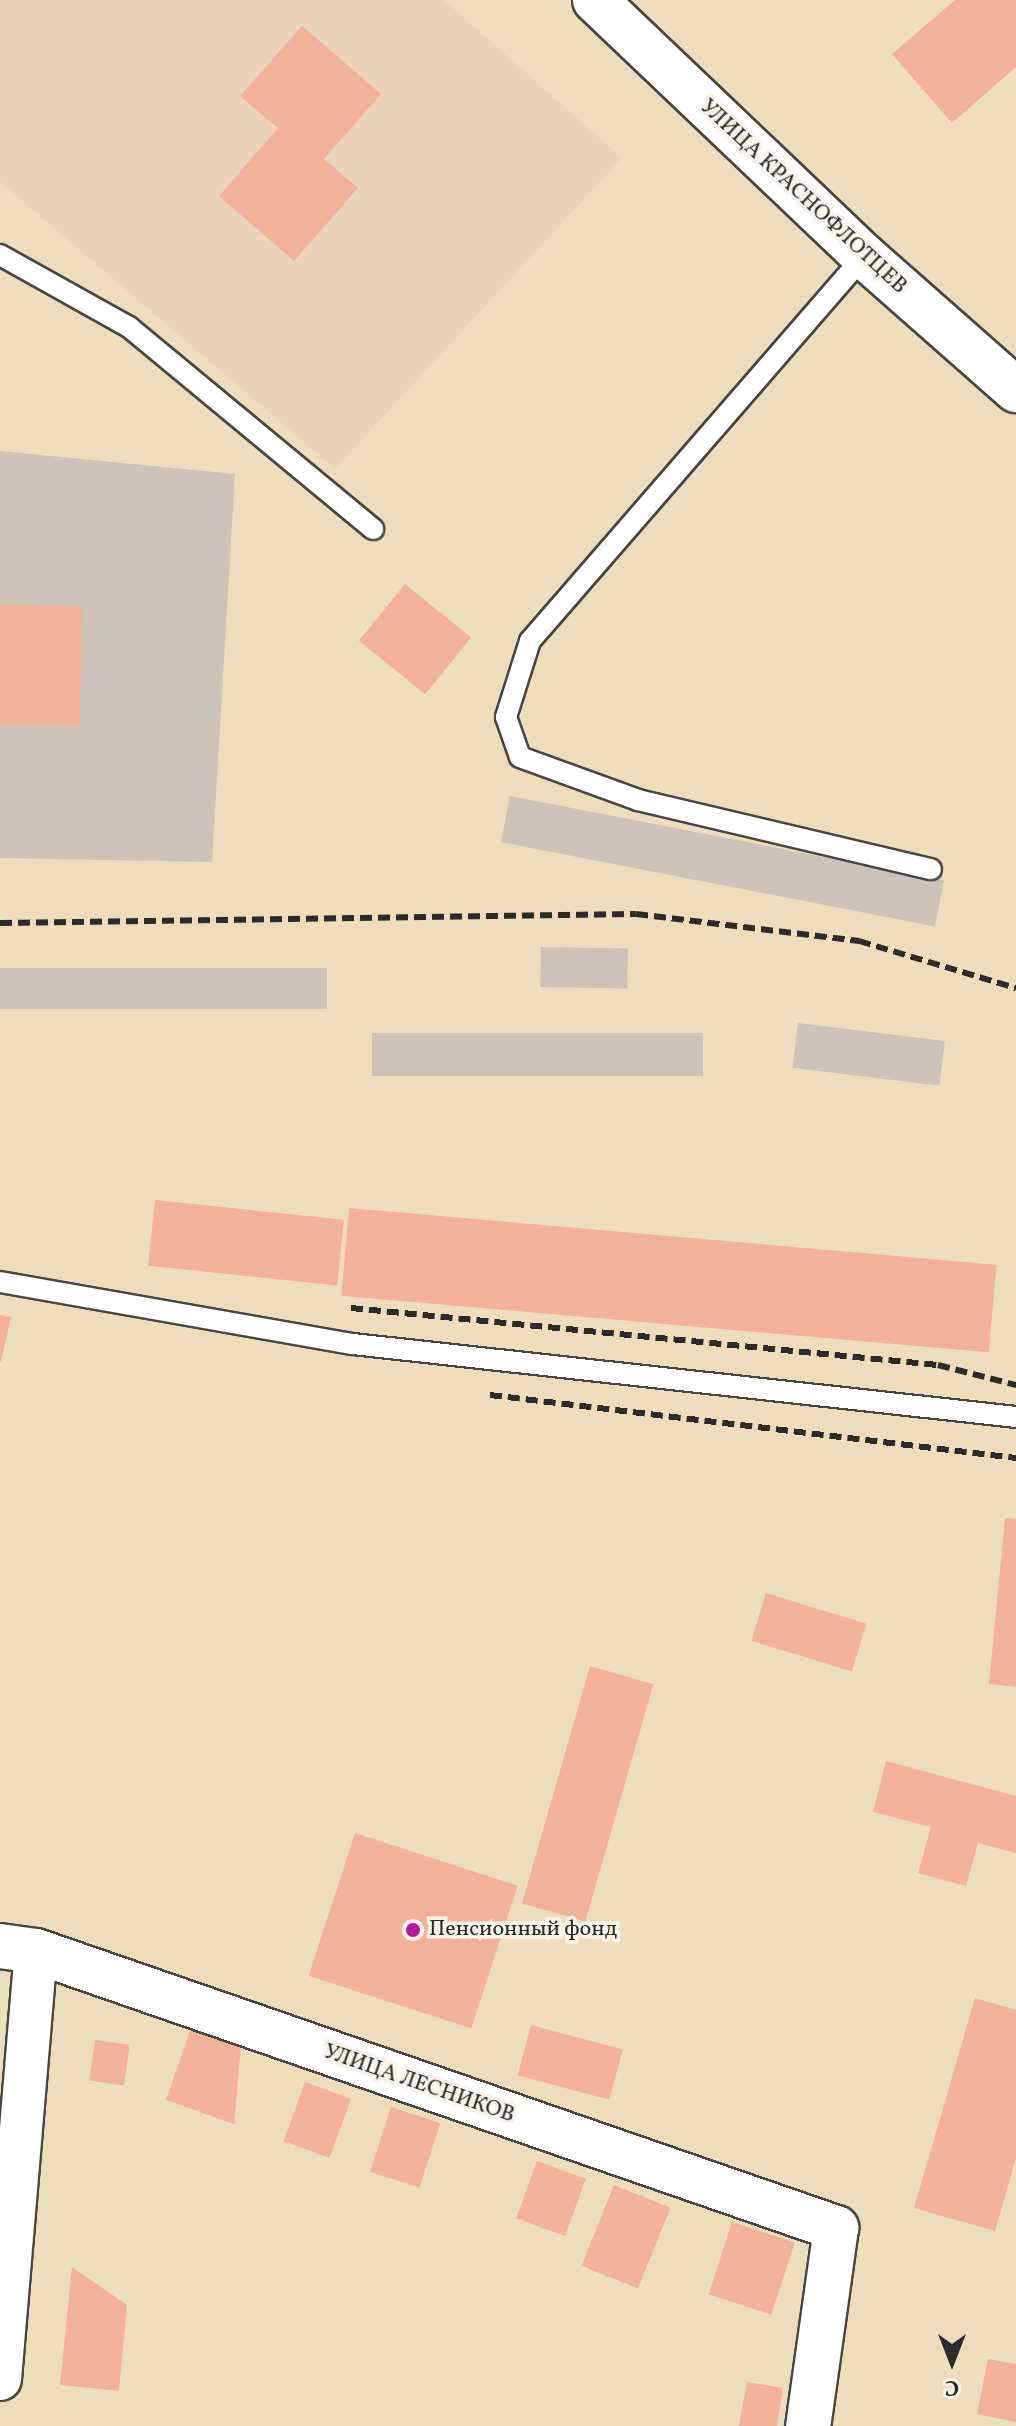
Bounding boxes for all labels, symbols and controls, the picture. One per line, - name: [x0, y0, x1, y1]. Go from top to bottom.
- street label: УЛИЦА КРАСНОФЛОТЦЕВ: [694, 94, 912, 300]
- place label: Пенсионный фонд: [429, 1917, 617, 1943]
- marker: Пенсионный фонд: [404, 1921, 422, 1939]
- street label: УЛИЦА ЛЕСНИКОВ: [320, 2039, 518, 2129]
- north arrow: [912, 2322, 992, 2402]
- text: С: [945, 2371, 959, 2402]

